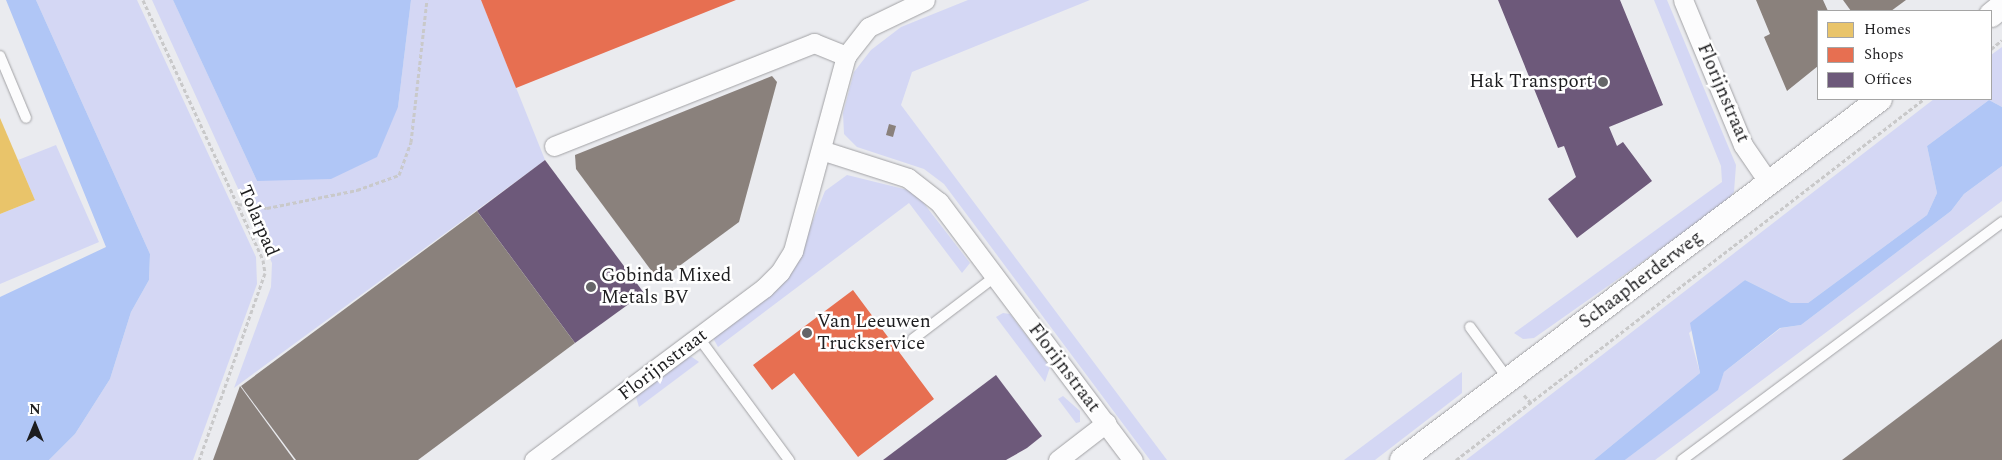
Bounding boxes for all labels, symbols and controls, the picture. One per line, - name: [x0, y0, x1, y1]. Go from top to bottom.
- legend: [1817, 10, 1992, 100]
- text: Homes: [1864, 18, 1911, 41]
- street label: Florijnstraat: [1692, 40, 1754, 146]
- text: Shops: [1864, 43, 1904, 66]
- text: Offices: [1864, 68, 1912, 91]
- place label: Hak Transport: [1469, 71, 1593, 93]
- marker: Hak Transport: [1597, 76, 1609, 88]
- street label: Tolarpad: [233, 182, 283, 260]
- street label: Schaapherderweg: [1575, 226, 1707, 334]
- place label: Gobinda Mixed Metals BV: [601, 265, 731, 309]
- marker: Gobinda Mixed Metals BV: [585, 281, 597, 293]
- place label: Van Leeuwen Truckservice: [817, 311, 931, 355]
- street label: Florijnstraat: [1023, 319, 1105, 417]
- street label: Florijnstraat: [614, 324, 712, 406]
- marker: Van Leeuwen Truckservice: [801, 327, 813, 339]
- text: N: [29, 399, 41, 420]
- north arrow: [10, 400, 60, 450]

